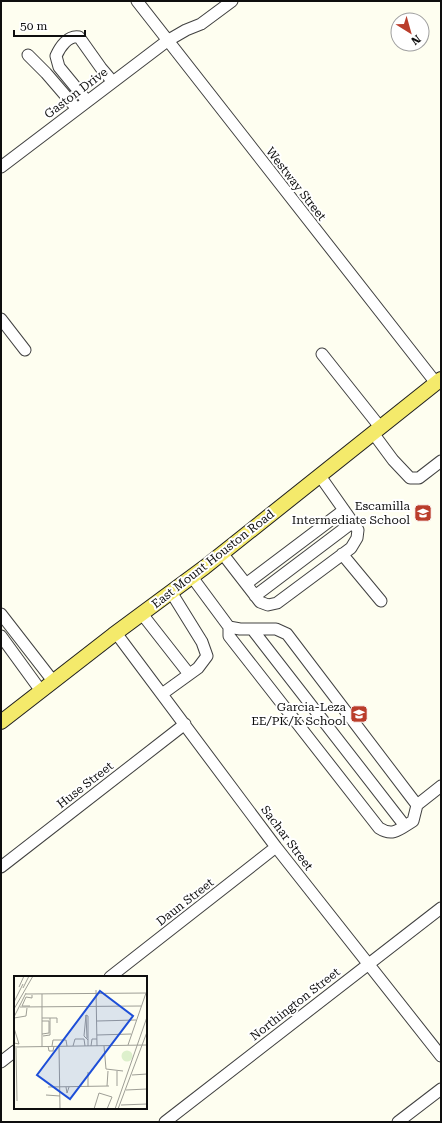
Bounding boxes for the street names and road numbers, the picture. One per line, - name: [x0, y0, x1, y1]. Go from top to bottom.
- street label: Gaston Drive: [42, 64, 111, 121]
- street label: Westway Street: [263, 145, 329, 224]
- street label: East Mount Houston Road: [149, 507, 277, 611]
- street label: Huse Street: [54, 759, 116, 811]
- street label: Sachar Street: [258, 803, 316, 873]
- street label: Daun Street: [154, 875, 217, 929]
- street label: Northington Street: [247, 964, 343, 1043]

